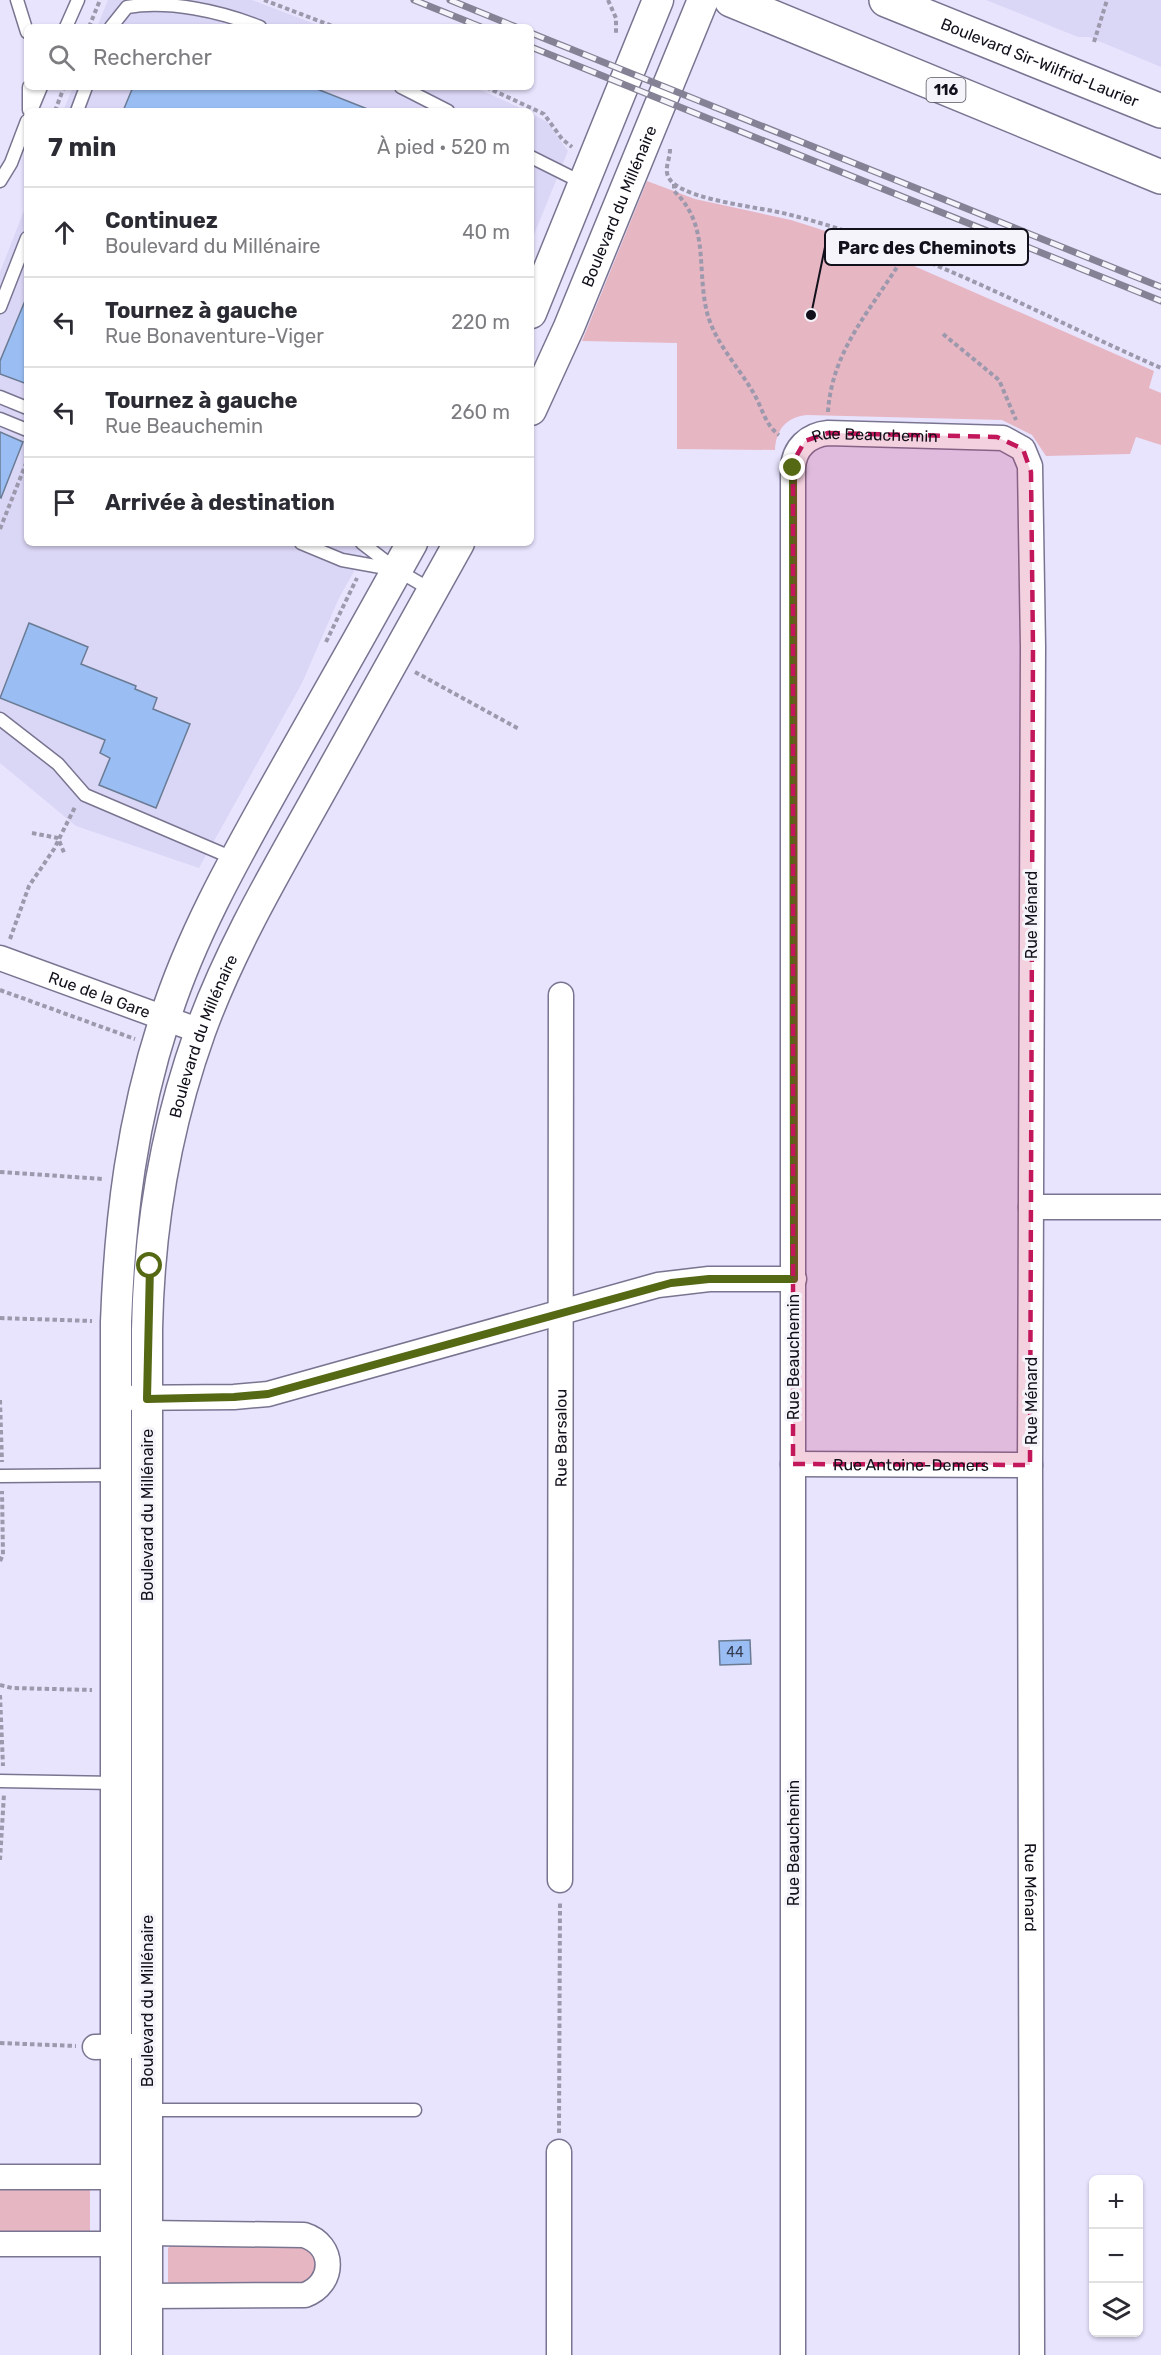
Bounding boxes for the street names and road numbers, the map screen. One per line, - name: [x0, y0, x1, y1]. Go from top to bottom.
- street label: Boulevard Sir-Wilfrid-Laurier: [938, 14, 1142, 111]
- road number: 116: [926, 78, 966, 102]
- street label: Boulevard du Millénaire: [578, 123, 661, 290]
- street label: Rue Beauchemin: [809, 424, 938, 447]
- street label: Rue Ménard: [1022, 871, 1041, 959]
- street label: Boulevard du Millénaire: [166, 951, 241, 1120]
- street label: Rue de la Gare: [46, 968, 153, 1022]
- street label: Rue Beauchemin: [784, 1294, 803, 1420]
- street label: Rue Ménard: [1022, 1357, 1041, 1445]
- street label: Rue Barsalou: [551, 1389, 571, 1487]
- street label: Boulevard du Millénaire: [138, 1429, 157, 1601]
- street label: Rue Antoine-Demers: [833, 1455, 989, 1475]
- street label: Rue Beauchemin: [784, 1780, 803, 1906]
- street label: Rue Ménard: [1021, 1843, 1040, 1932]
- street label: Boulevard du Millénaire: [138, 1915, 157, 2087]

